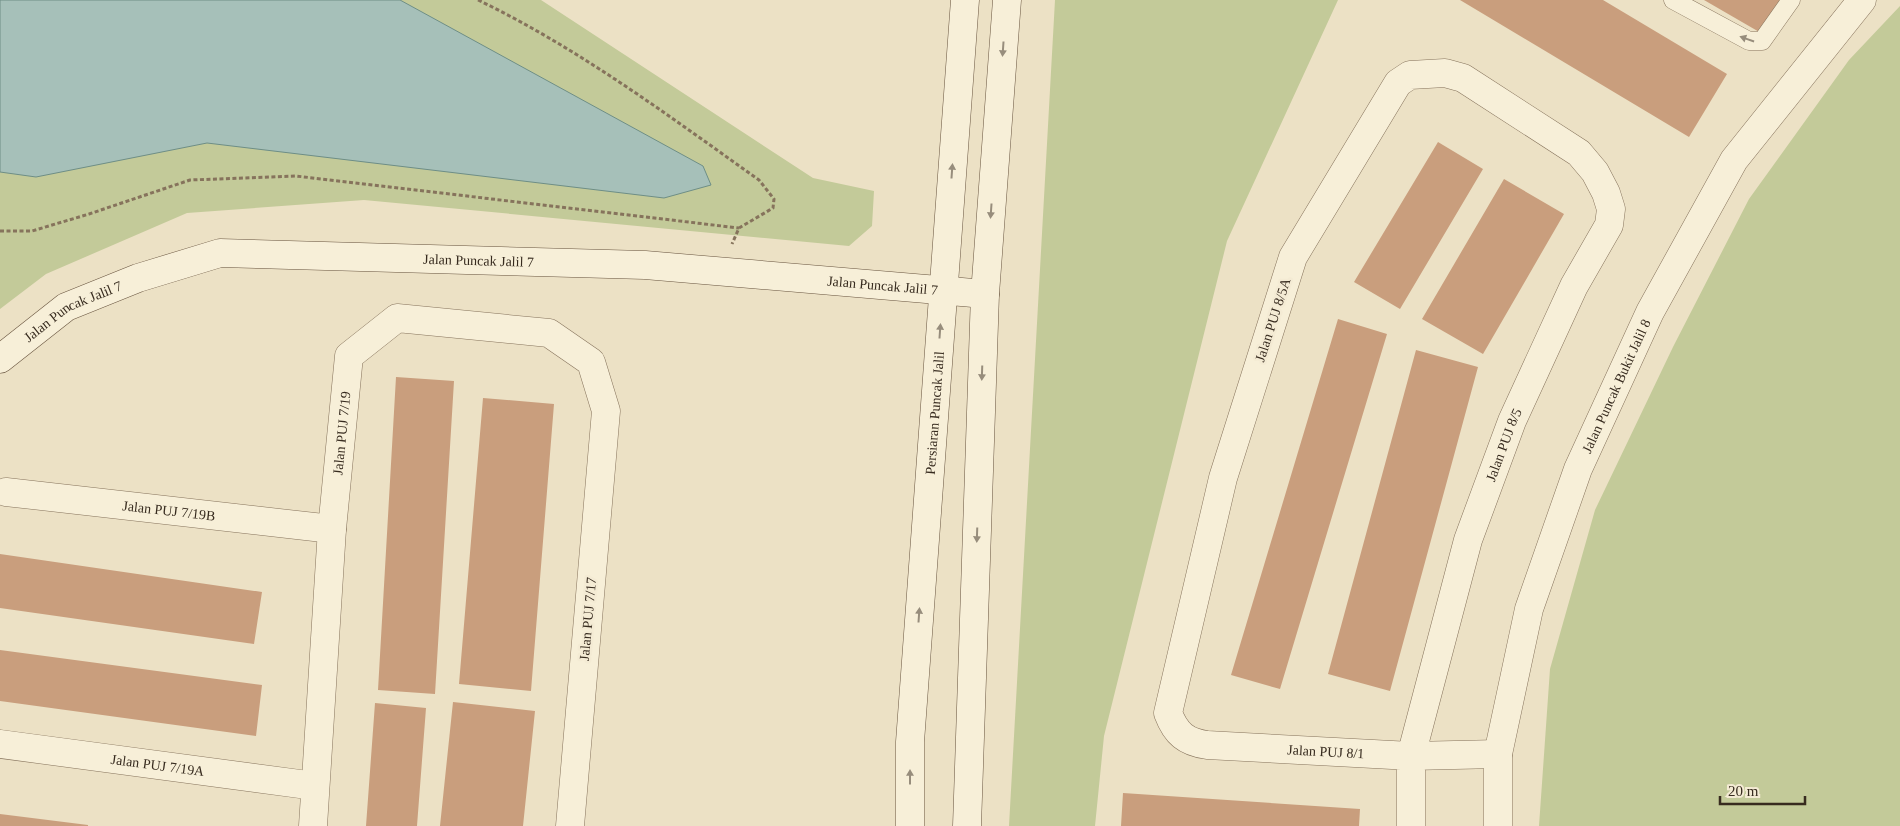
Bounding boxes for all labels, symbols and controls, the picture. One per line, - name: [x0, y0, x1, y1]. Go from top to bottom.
- one-way arrow: [1739, 34, 1754, 42]
- one-way arrow: [999, 41, 1007, 57]
- one-way arrow: [948, 162, 956, 178]
- one-way arrow: [987, 203, 995, 219]
- street label: Jalan Puncak Jalil 7: [423, 251, 534, 269]
- street label: Jalan Puncak Jalil 7: [827, 273, 938, 297]
- street label: Jalan PUJ 8/5A: [1252, 275, 1294, 364]
- street label: Jalan Puncak Jalil 7: [21, 278, 124, 345]
- street label: Jalan Puncak Bukit Jalil 8: [1579, 317, 1653, 455]
- one-way arrow: [936, 323, 944, 339]
- street label: Persiaran Puncak Jalil: [922, 351, 946, 475]
- one-way arrow: [978, 365, 986, 381]
- street label: Jalan PUJ 7/19: [330, 391, 353, 476]
- street label: Jalan PUJ 8/5: [1483, 406, 1524, 483]
- street label: Jalan PUJ 7/19B: [122, 498, 216, 523]
- one-way arrow: [972, 528, 980, 544]
- street label: Jalan PUJ 7/17: [577, 577, 599, 661]
- one-way arrow: [916, 607, 924, 623]
- street label: Jalan PUJ 8/1: [1287, 742, 1365, 761]
- street label: Jalan PUJ 7/19A: [110, 751, 206, 779]
- one-way arrow: [906, 769, 914, 785]
- scale bar: [1720, 774, 1805, 806]
- text: 20 m: [1728, 783, 1759, 799]

